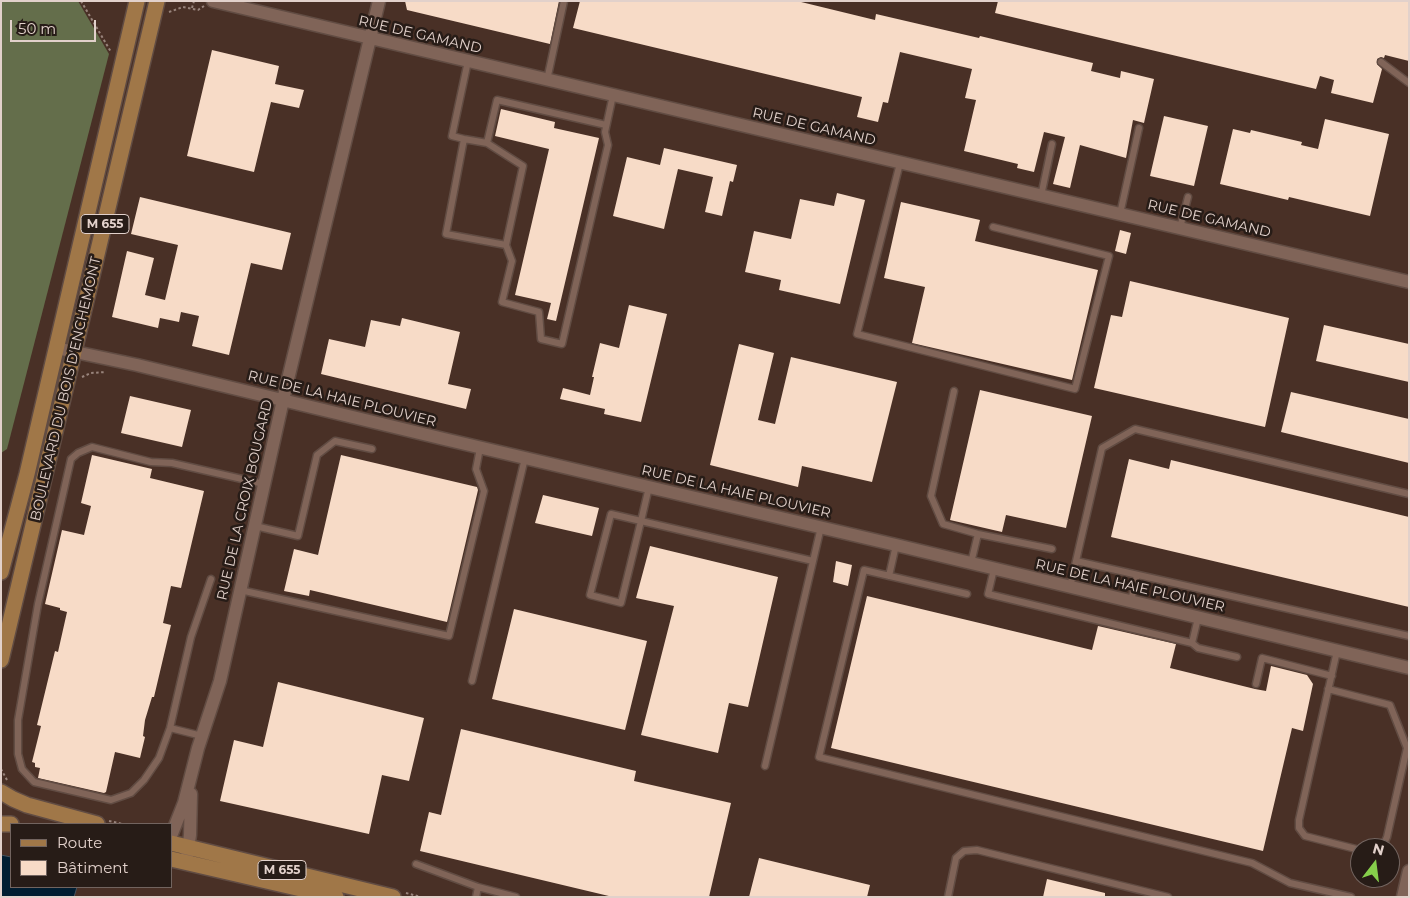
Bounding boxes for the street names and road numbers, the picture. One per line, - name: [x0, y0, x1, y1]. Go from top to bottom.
- street label: RUE DE GAMAND: [357, 13, 483, 57]
- street label: RUE DE GAMAND: [751, 105, 877, 149]
- street label: RUE DE GAMAND: [1146, 197, 1272, 241]
- road number: M 655: [81, 214, 129, 233]
- street label: BOULEVARD DU BOIS D'ENCHEMONT: [27, 255, 105, 523]
- street label: RUE DE LA HAIE PLOUVIER: [246, 367, 438, 431]
- street label: RUE DE LA CROIX BOUGARD: [214, 398, 276, 602]
- street label: RUE DE LA HAIE PLOUVIER: [640, 462, 832, 522]
- street label: RUE DE LA HAIE PLOUVIER: [1034, 556, 1226, 616]
- road number: M 655: [258, 860, 306, 880]

